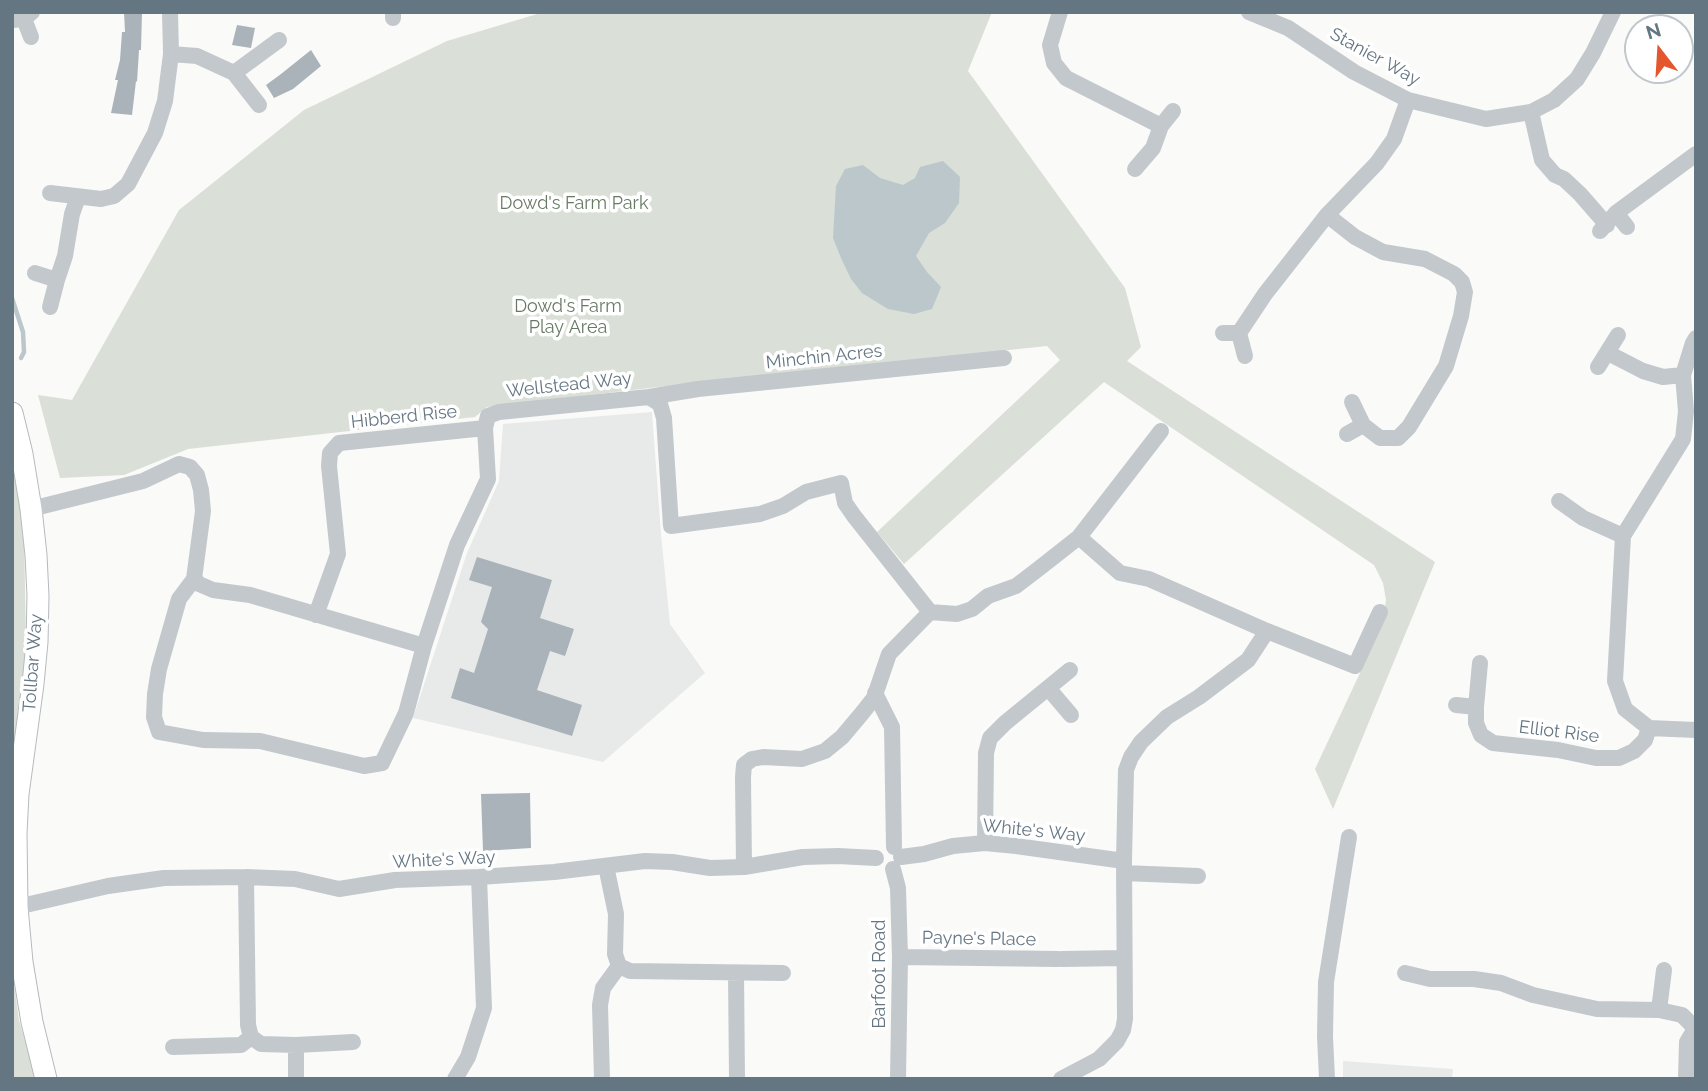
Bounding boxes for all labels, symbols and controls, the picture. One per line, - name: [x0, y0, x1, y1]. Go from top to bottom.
- north arrow: [1624, 14, 1694, 84]
- text: N: [1643, 18, 1664, 43]
- street label: Stanier Way: [1326, 23, 1424, 91]
- park label: Dowd's Farm Park: [500, 193, 648, 215]
- park label: Dowd's Farm Play Area: [514, 296, 622, 338]
- street label: Minchin Acres: [765, 340, 883, 374]
- street label: Wellstead Way: [505, 368, 633, 402]
- street label: Hibberd Rise: [350, 401, 458, 433]
- street label: Tollbar Way: [19, 613, 47, 713]
- street label: Elliot Rise: [1518, 716, 1600, 748]
- street label: White's Way: [982, 815, 1086, 847]
- street label: White's Way: [392, 847, 496, 873]
- street label: Barfoot Road: [869, 920, 891, 1028]
- street label: Payne's Place: [922, 927, 1036, 951]

